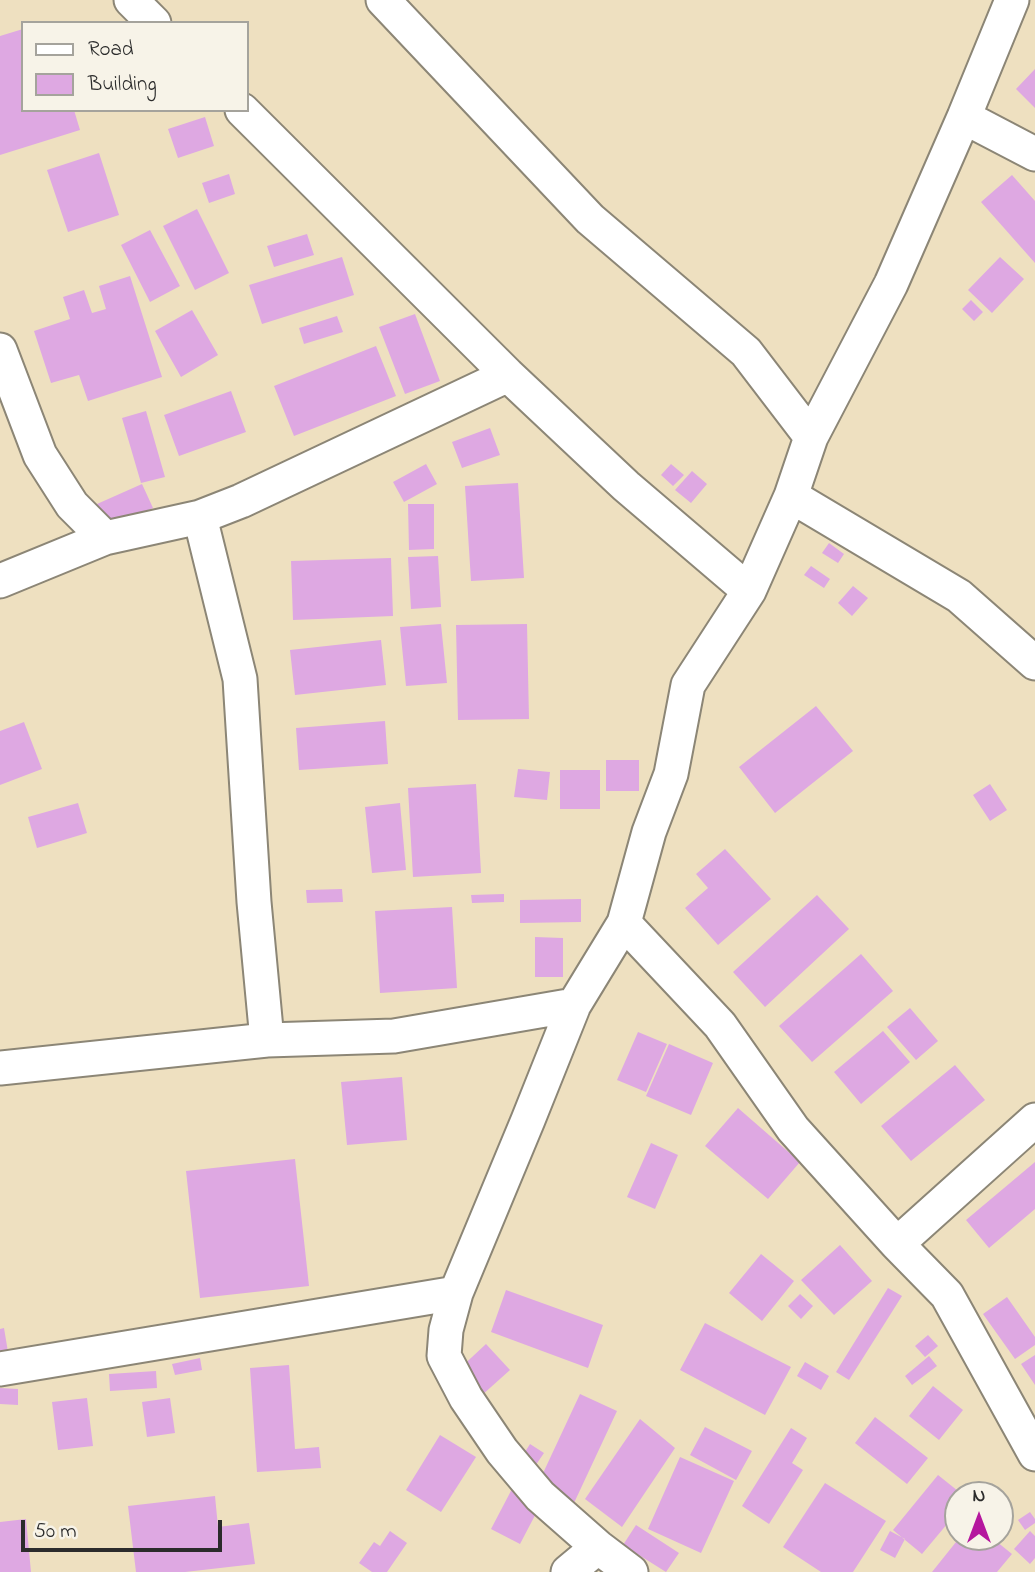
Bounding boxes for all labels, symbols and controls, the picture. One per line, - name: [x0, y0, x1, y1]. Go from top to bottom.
- legend: [21, 21, 248, 112]
- text: Road: [88, 35, 134, 65]
- text: Building: [88, 70, 157, 100]
- north arrow: [944, 1481, 1014, 1551]
- text: N: [973, 1483, 985, 1510]
- scale bar: [24, 1506, 226, 1550]
- text: 50 m: [34, 1517, 77, 1547]

